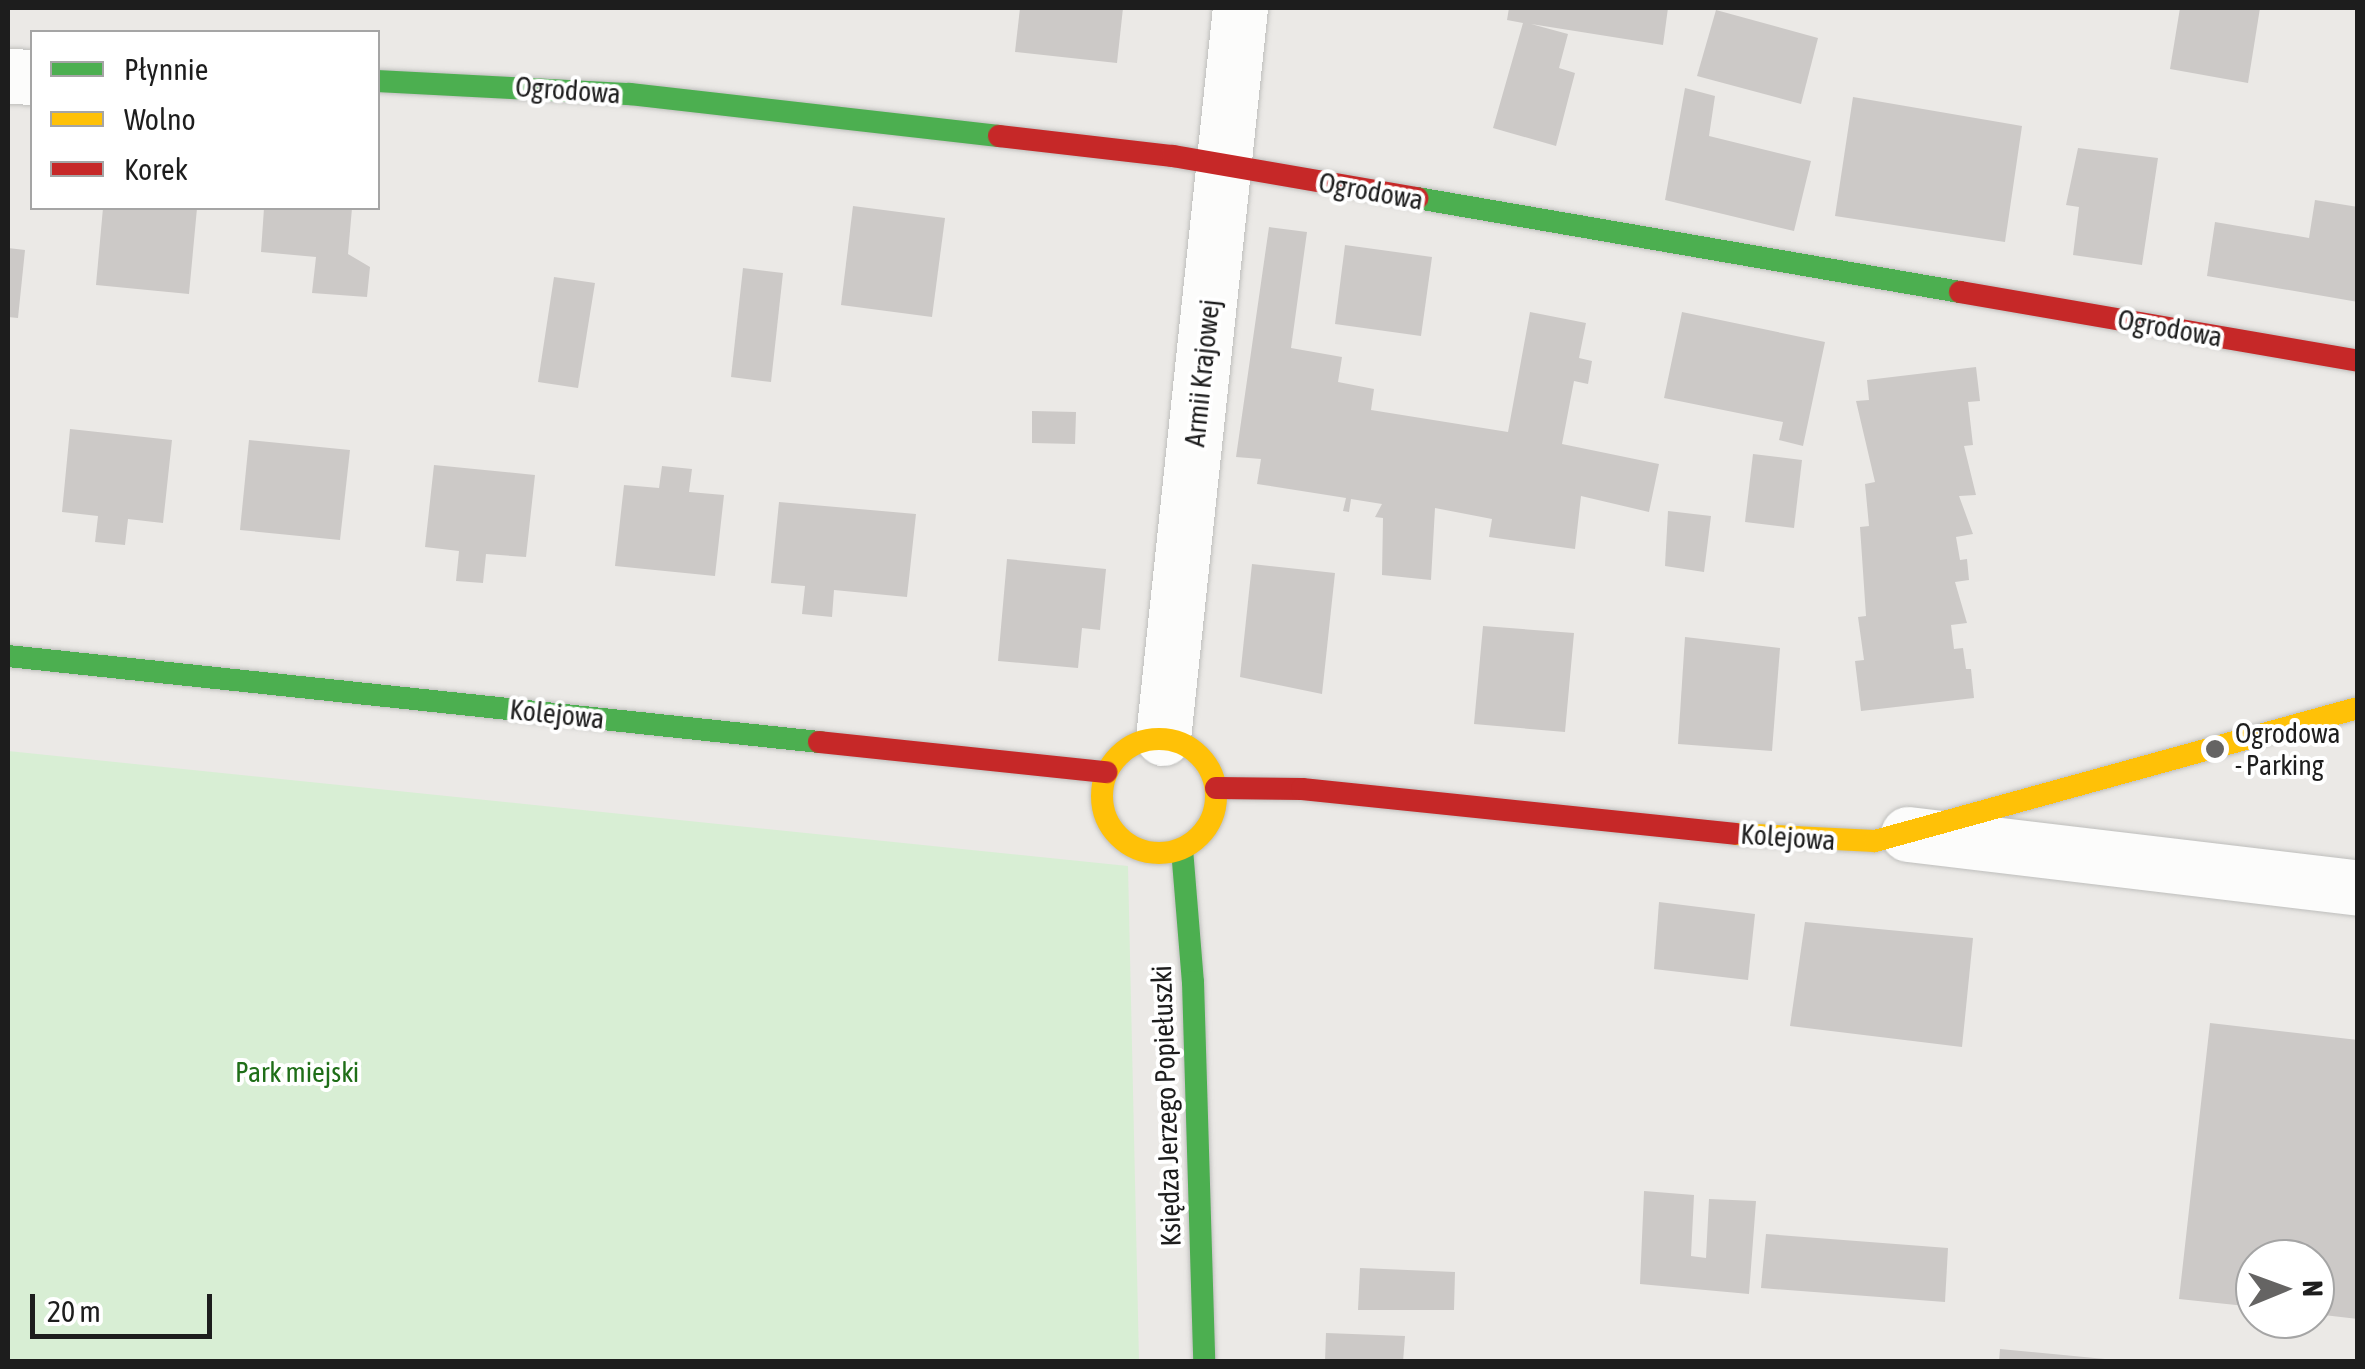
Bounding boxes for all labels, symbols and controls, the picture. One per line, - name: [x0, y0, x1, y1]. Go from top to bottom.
- legend: [30, 30, 380, 210]
- text: Płynnie: [124, 52, 208, 86]
- street label: Ogrodowa: [514, 70, 622, 110]
- text: Wolno: [124, 102, 196, 136]
- text: Korek: [124, 152, 188, 186]
- street label: Ogrodowa: [1316, 165, 1426, 217]
- street label: Armii Krajowej: [1178, 298, 1226, 448]
- street label: Ogrodowa: [2115, 302, 2225, 354]
- street label: Kolejowa: [508, 692, 606, 736]
- place label: Ogrodowa - Parking: [2235, 716, 2340, 782]
- marker: Ogrodowa - Parking: [2204, 738, 2226, 760]
- street label: Kolejowa: [1739, 817, 1837, 857]
- street label: Księdza Jerzego Popiełuszki: [1144, 965, 1188, 1247]
- park label: Park miejski: [235, 1055, 359, 1089]
- north arrow: [2235, 1239, 2335, 1339]
- scale bar: [35, 1274, 218, 1336]
- text: N: [2297, 1280, 2329, 1297]
- text: 20 m: [47, 1294, 101, 1328]

